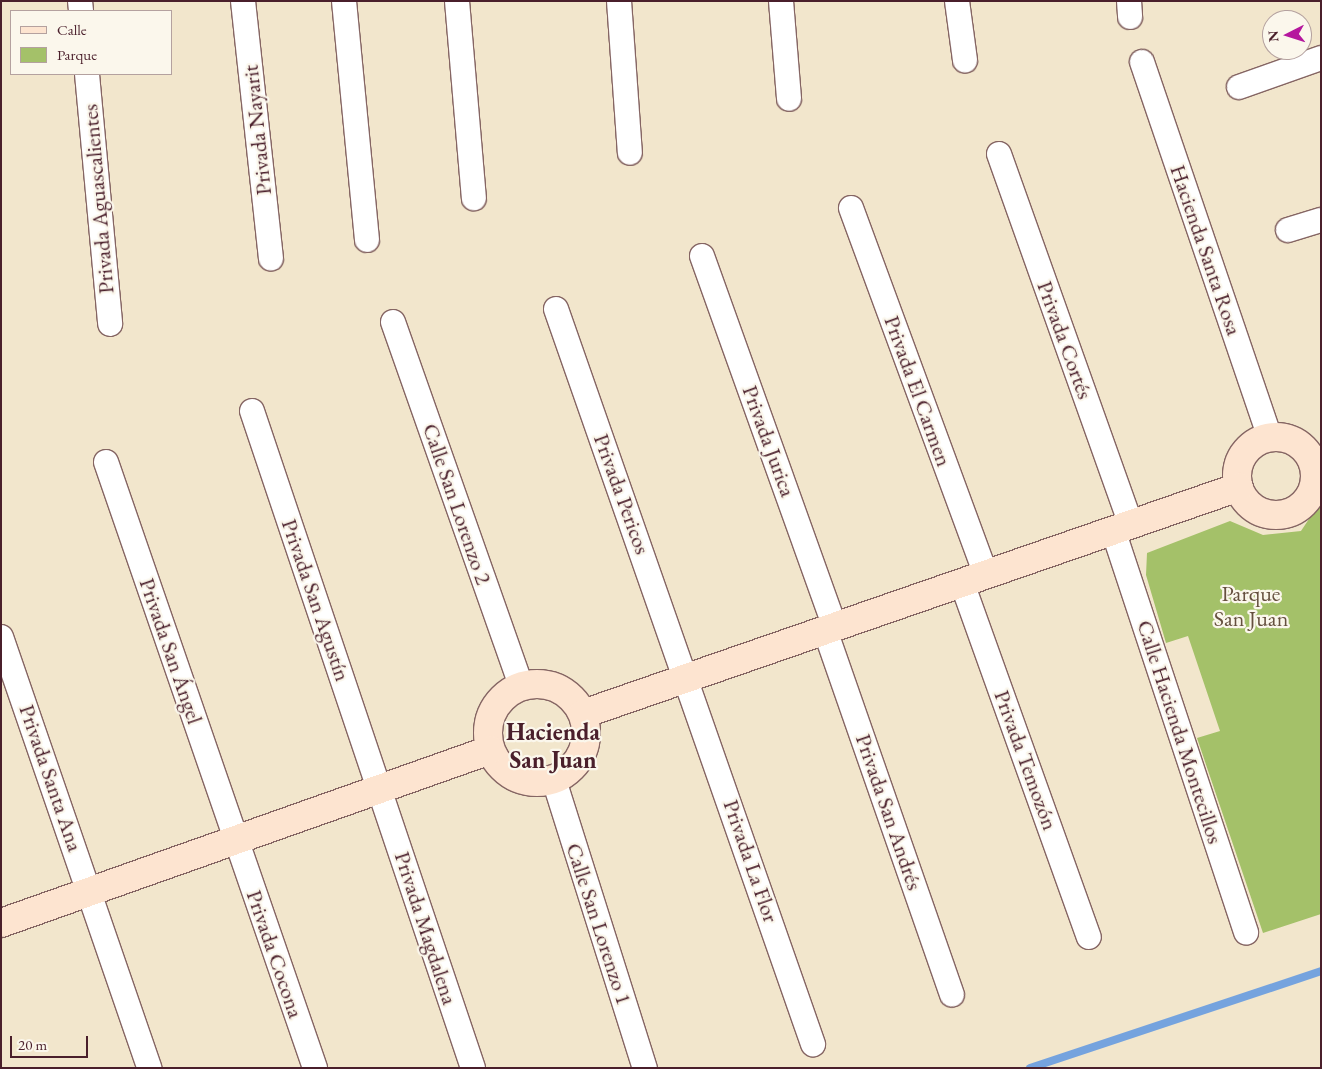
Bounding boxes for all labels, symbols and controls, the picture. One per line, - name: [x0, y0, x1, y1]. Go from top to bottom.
- legend: [10, 10, 172, 75]
- north arrow: [1262, 10, 1312, 60]
- text: Calle: [57, 20, 87, 39]
- text: N: [1264, 30, 1283, 43]
- text: Parque: [57, 45, 97, 64]
- street label: Privada Nayarit: [237, 63, 277, 197]
- street label: Privada Aguascalientes: [77, 103, 119, 295]
- street label: Hacienda Santa Rosa: [1164, 161, 1248, 339]
- street label: Privada Cortés: [1031, 277, 1099, 403]
- street label: Privada El Carmen: [879, 312, 957, 470]
- street label: Privada Jurica: [737, 382, 801, 500]
- street label: Calle San Lorenzo 2: [417, 420, 497, 588]
- street label: Privada Pericos: [588, 430, 656, 558]
- street label: Privada San Agustín: [276, 515, 356, 685]
- street label: Privada San Ángel: [134, 575, 208, 727]
- park label: Parque San Juan: [1214, 580, 1288, 632]
- street label: Calle Hacienda Montecillos: [1131, 617, 1229, 847]
- street label: Privada Temozón: [988, 687, 1064, 833]
- street label: Privada Santa Ana: [14, 701, 88, 855]
- district label: Hacienda San Juan: [506, 718, 600, 774]
- street label: Privada San Andrés: [850, 730, 928, 894]
- street label: Privada La Flor: [718, 796, 784, 926]
- street label: Calle San Lorenzo 1: [560, 840, 638, 1008]
- street label: Privada Magdalena: [389, 848, 463, 1008]
- street label: Privada Cocona: [241, 887, 309, 1021]
- scale bar: [12, 1026, 90, 1058]
- text: 20 m: [18, 1035, 47, 1054]

